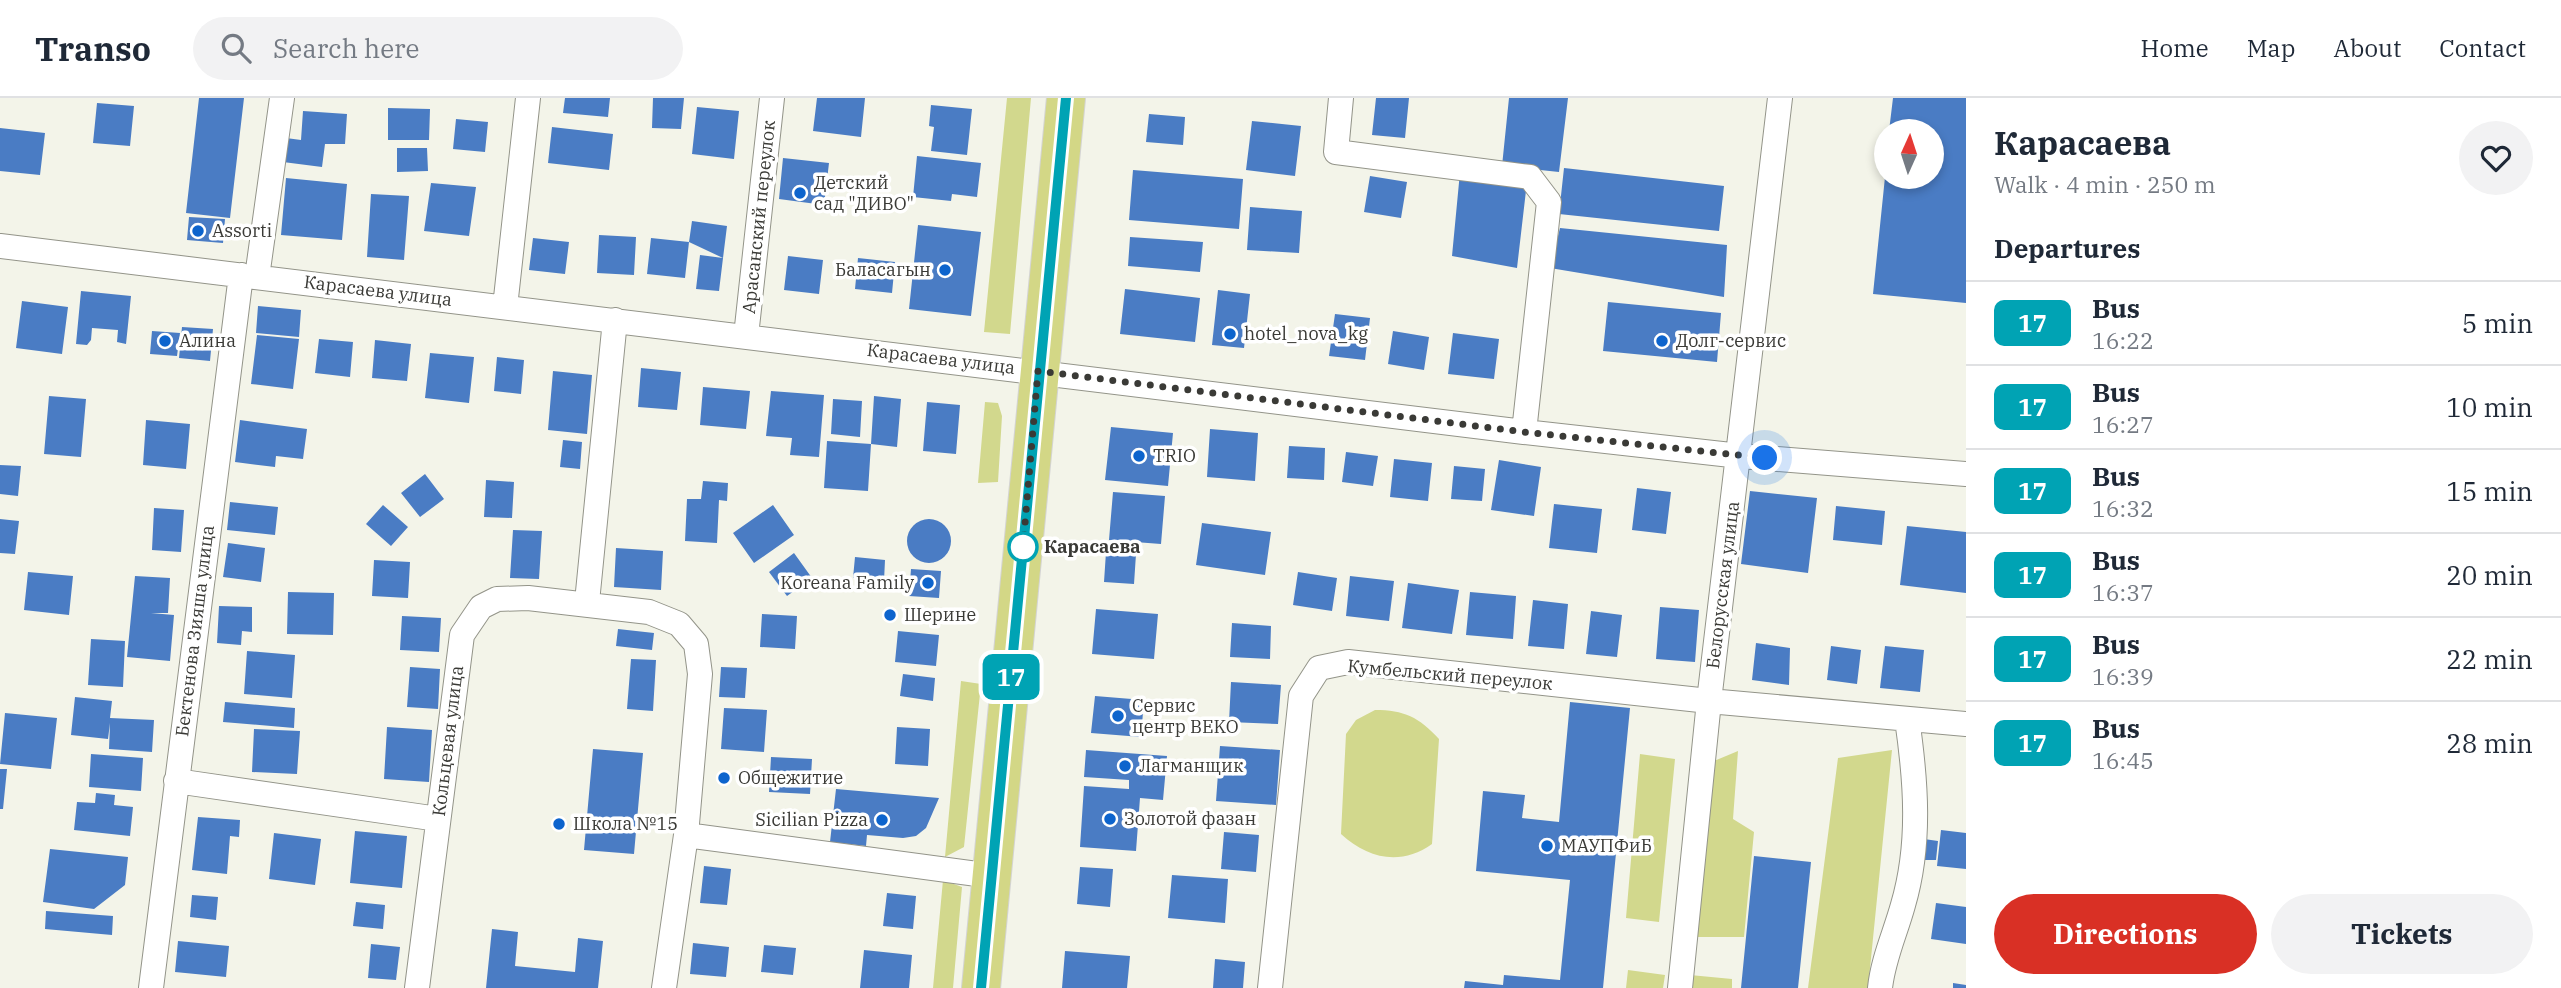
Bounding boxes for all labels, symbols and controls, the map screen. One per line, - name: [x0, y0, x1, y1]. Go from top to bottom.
- search box: [193, 17, 683, 80]
- text: Transo: [35, 27, 151, 70]
- icon: search: [217, 29, 255, 67]
- text: Search here: [273, 31, 420, 65]
- text: Home: [2141, 32, 2209, 64]
- text: Map: [2247, 32, 2295, 64]
- text: About: [2333, 32, 2401, 64]
- text: Contact: [2439, 32, 2526, 64]
- street label: Арасанский переулок: [737, 119, 780, 315]
- north arrow: [1874, 119, 1944, 189]
- map controls: [1874, 119, 1944, 189]
- text: Карасаева: [1994, 121, 2171, 164]
- button: heart: [2459, 121, 2533, 195]
- text: Walk · 4 min · 250 m: [1994, 169, 2216, 199]
- place label: Детский сад "ДИВО": [814, 171, 914, 215]
- marker: Детский сад "ДИВО": [792, 185, 808, 201]
- place label: Assorti: [212, 219, 272, 242]
- marker: Assorti: [190, 223, 206, 239]
- text: Departures: [1994, 231, 2140, 265]
- place label: Баласагын: [835, 258, 931, 281]
- marker: Баласагын: [937, 262, 953, 278]
- street label: Карасаева улица: [303, 270, 454, 311]
- text: Bus: [2092, 291, 2140, 325]
- text: 5 min: [2462, 306, 2533, 340]
- text: 17: [2018, 307, 2047, 339]
- place label: hotel_nova_kg: [1244, 322, 1368, 345]
- text: 16:22: [2092, 325, 2154, 355]
- marker: hotel_nova_kg: [1222, 326, 1238, 342]
- place label: Алина: [179, 329, 236, 352]
- place label: Долг-сервис: [1676, 329, 1786, 352]
- marker: Алина: [157, 333, 173, 349]
- marker: Долг-сервис: [1654, 333, 1670, 349]
- street label: Карасаева улица: [866, 338, 1017, 379]
- text: Bus: [2092, 375, 2140, 409]
- text: 10 min: [2446, 390, 2533, 424]
- text: 17: [2018, 391, 2047, 423]
- text: 16:27: [2092, 409, 2154, 439]
- your location: [1747, 440, 1782, 475]
- place label: TRIO: [1153, 444, 1196, 467]
- marker: TRIO: [1131, 448, 1147, 464]
- text: Bus: [2092, 459, 2140, 493]
- text: 15 min: [2446, 474, 2533, 508]
- text: 17: [2018, 475, 2047, 507]
- text: 16:32: [2092, 493, 2154, 523]
- street label: Белорусская улица: [1701, 500, 1744, 670]
- street label: Бектенова Зияша улица: [170, 524, 219, 738]
- marker: Карасаева: [1008, 532, 1038, 562]
- place label: Карасаева: [1044, 535, 1141, 558]
- text: Bus: [2092, 543, 2140, 577]
- text: 20 min: [2446, 558, 2533, 592]
- text: 17: [2018, 559, 2047, 591]
- place label: Koreana Family: [780, 571, 914, 594]
- marker: Koreana Family: [920, 575, 936, 591]
- text: 16:37: [2092, 577, 2154, 607]
- place label: Шерине: [904, 603, 976, 626]
- marker: Шерине: [882, 607, 898, 623]
- text: Bus: [2092, 627, 2140, 661]
- text: 22 min: [2446, 642, 2533, 676]
- text: 17: [2018, 643, 2047, 675]
- line badge: 17: [979, 654, 1042, 700]
- street label: Кумбельский переулок: [1347, 654, 1554, 695]
- text: 17: [997, 661, 1025, 693]
- text: 16:39: [2092, 661, 2154, 691]
- street label: Кольцевая улица: [427, 664, 468, 818]
- place label: Сервис центр BEKO: [1132, 694, 1239, 738]
- marker: Сервис центр BEKO: [1110, 708, 1126, 724]
- text: Bus: [2092, 711, 2140, 745]
- text: 28 min: [2446, 726, 2533, 760]
- text: 17: [2018, 727, 2047, 759]
- text: 16:45: [2092, 745, 2154, 775]
- place label: Лагманщик: [1139, 754, 1244, 777]
- marker: Лагманщик: [1117, 758, 1133, 774]
- place label: Общежитие: [738, 766, 843, 789]
- marker: Общежитие: [716, 770, 732, 786]
- place label: Золотой фазан: [1124, 807, 1256, 830]
- place label: Sicilian Pizza: [755, 808, 868, 831]
- marker: Золотой фазан: [1102, 811, 1118, 827]
- place label: Школа №15: [573, 812, 678, 835]
- marker: Sicilian Pizza: [874, 812, 890, 828]
- marker: Школа №15: [551, 816, 567, 832]
- place label: МАУПФиБ: [1561, 834, 1652, 857]
- marker: МАУПФиБ: [1539, 838, 1555, 854]
- button: Directions: [1994, 894, 2257, 974]
- button: Tickets: [2271, 894, 2533, 974]

